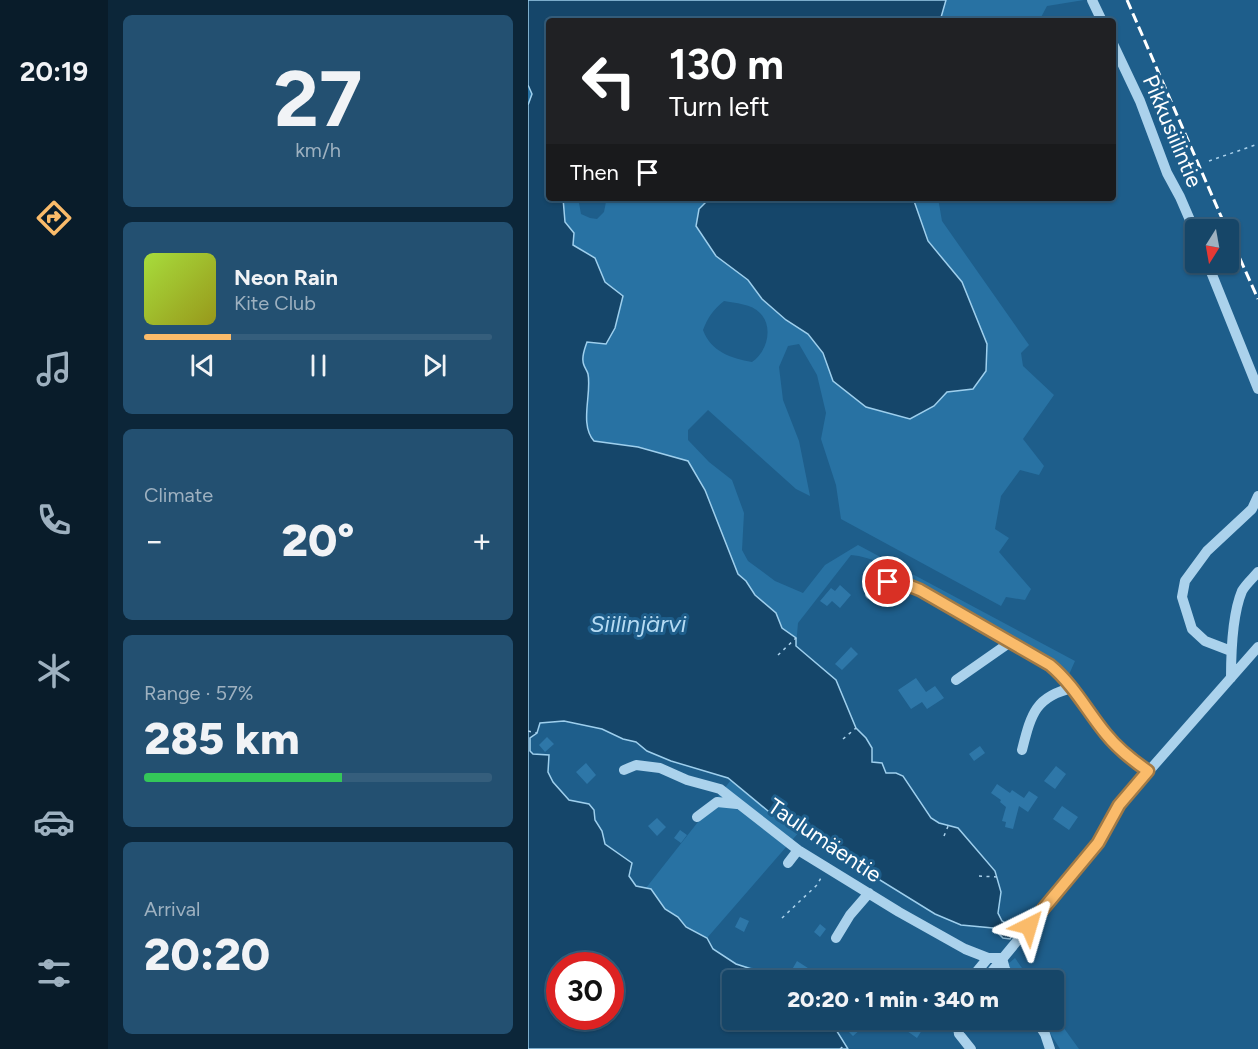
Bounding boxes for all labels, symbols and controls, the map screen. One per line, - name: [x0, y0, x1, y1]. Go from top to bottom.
- text: 130 m: [669, 39, 784, 90]
- icon: left: [570, 42, 648, 120]
- text: 27: [274, 52, 362, 146]
- text: 20:19: [20, 55, 88, 88]
- street label: Pikkusiilintie: [1137, 71, 1208, 192]
- text: Turn left: [669, 90, 769, 123]
- text: km/h: [295, 138, 341, 162]
- icon: arrive: [631, 156, 664, 189]
- text: Then: [570, 159, 619, 186]
- icon: directions: [33, 197, 75, 239]
- north arrow: [1185, 219, 1239, 273]
- map controls: [1185, 219, 1239, 273]
- text: Neon Rain: [234, 264, 338, 291]
- text: Kite Club: [234, 291, 316, 315]
- icon: music: [33, 348, 75, 390]
- icon: previous: [186, 349, 219, 382]
- icon: pause: [302, 349, 335, 382]
- icon: next: [418, 349, 451, 382]
- text: Climate: [144, 483, 213, 507]
- icon: phone: [33, 499, 75, 541]
- text: 20°: [281, 513, 355, 567]
- text: −: [144, 521, 165, 560]
- text: +: [471, 521, 492, 560]
- pin: [862, 556, 913, 607]
- icon: arrive: [871, 565, 904, 598]
- water label: Siilinjärvi: [590, 609, 687, 638]
- icon: climate: [33, 650, 75, 692]
- text: Range · 57%: [144, 681, 253, 705]
- text: 285 km: [144, 711, 300, 765]
- street label: Taulumäentie: [763, 793, 887, 888]
- icon: car: [33, 801, 75, 843]
- position arrow: [997, 894, 1061, 958]
- text: Arrival: [144, 897, 200, 921]
- text: 20:20: [144, 927, 270, 981]
- icon: filters: [33, 952, 75, 994]
- speed limit sign: 30: [546, 952, 624, 1030]
- text: 20:20 · 1 min · 340 m: [787, 986, 999, 1013]

